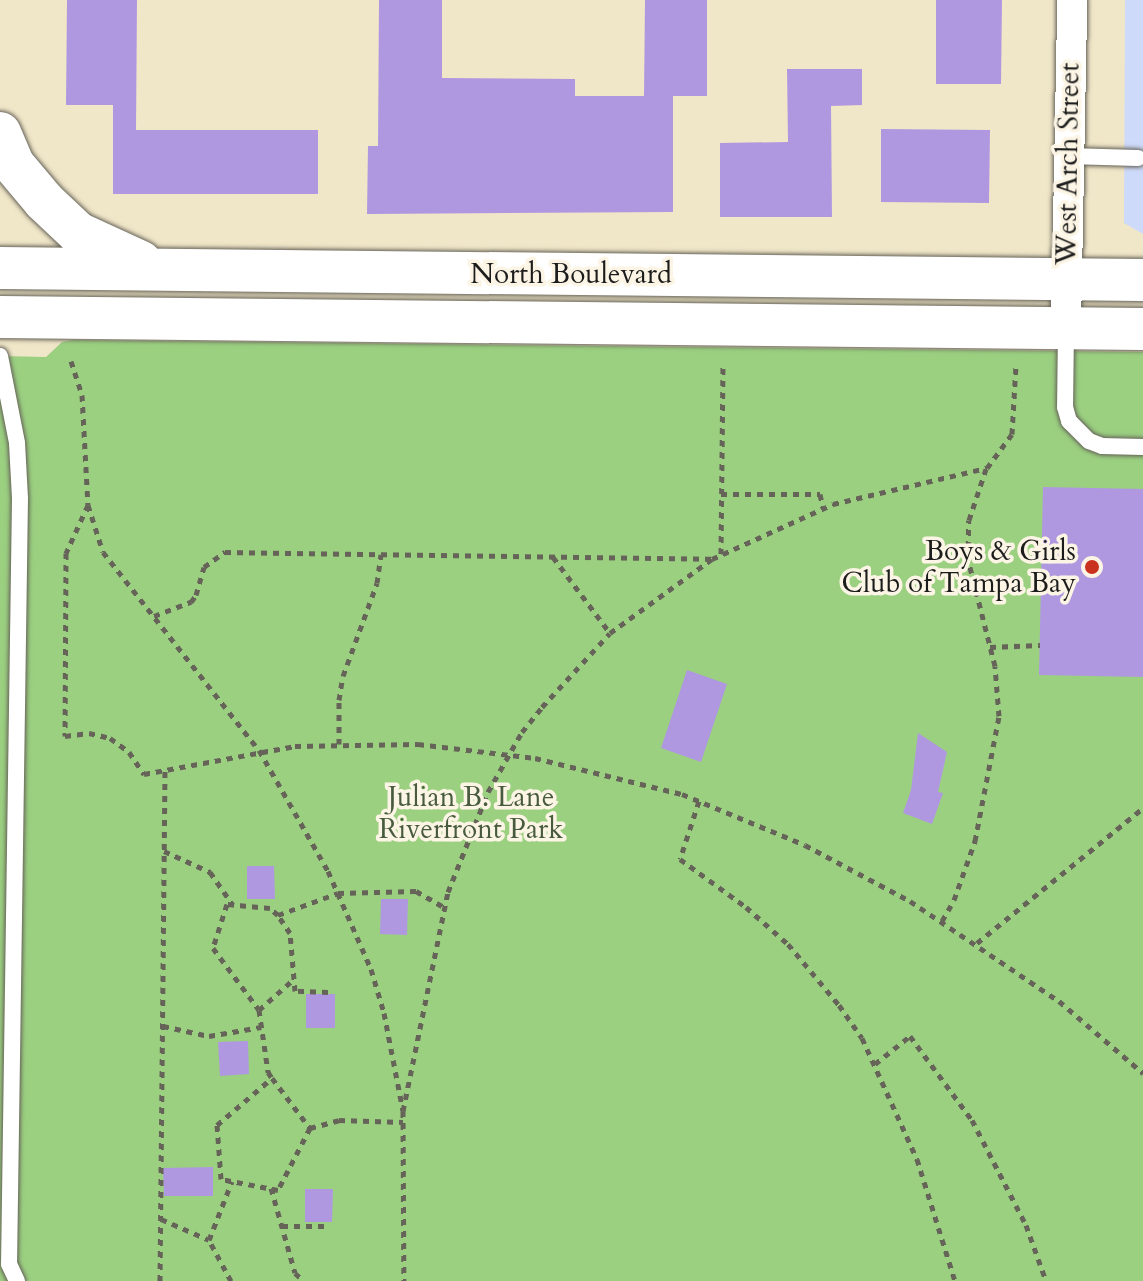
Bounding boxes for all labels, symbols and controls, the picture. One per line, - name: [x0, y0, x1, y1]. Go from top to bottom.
- street label: West Arch Street: [1049, 62, 1087, 266]
- street label: North Boulevard: [470, 257, 672, 291]
- place label: Boys & Girls Club of Tampa Bay: [842, 534, 1076, 600]
- marker: Boys & Girls Club of Tampa Bay: [1083, 558, 1101, 576]
- park label: Julian B. Lane Riverfront Park: [379, 780, 563, 846]

